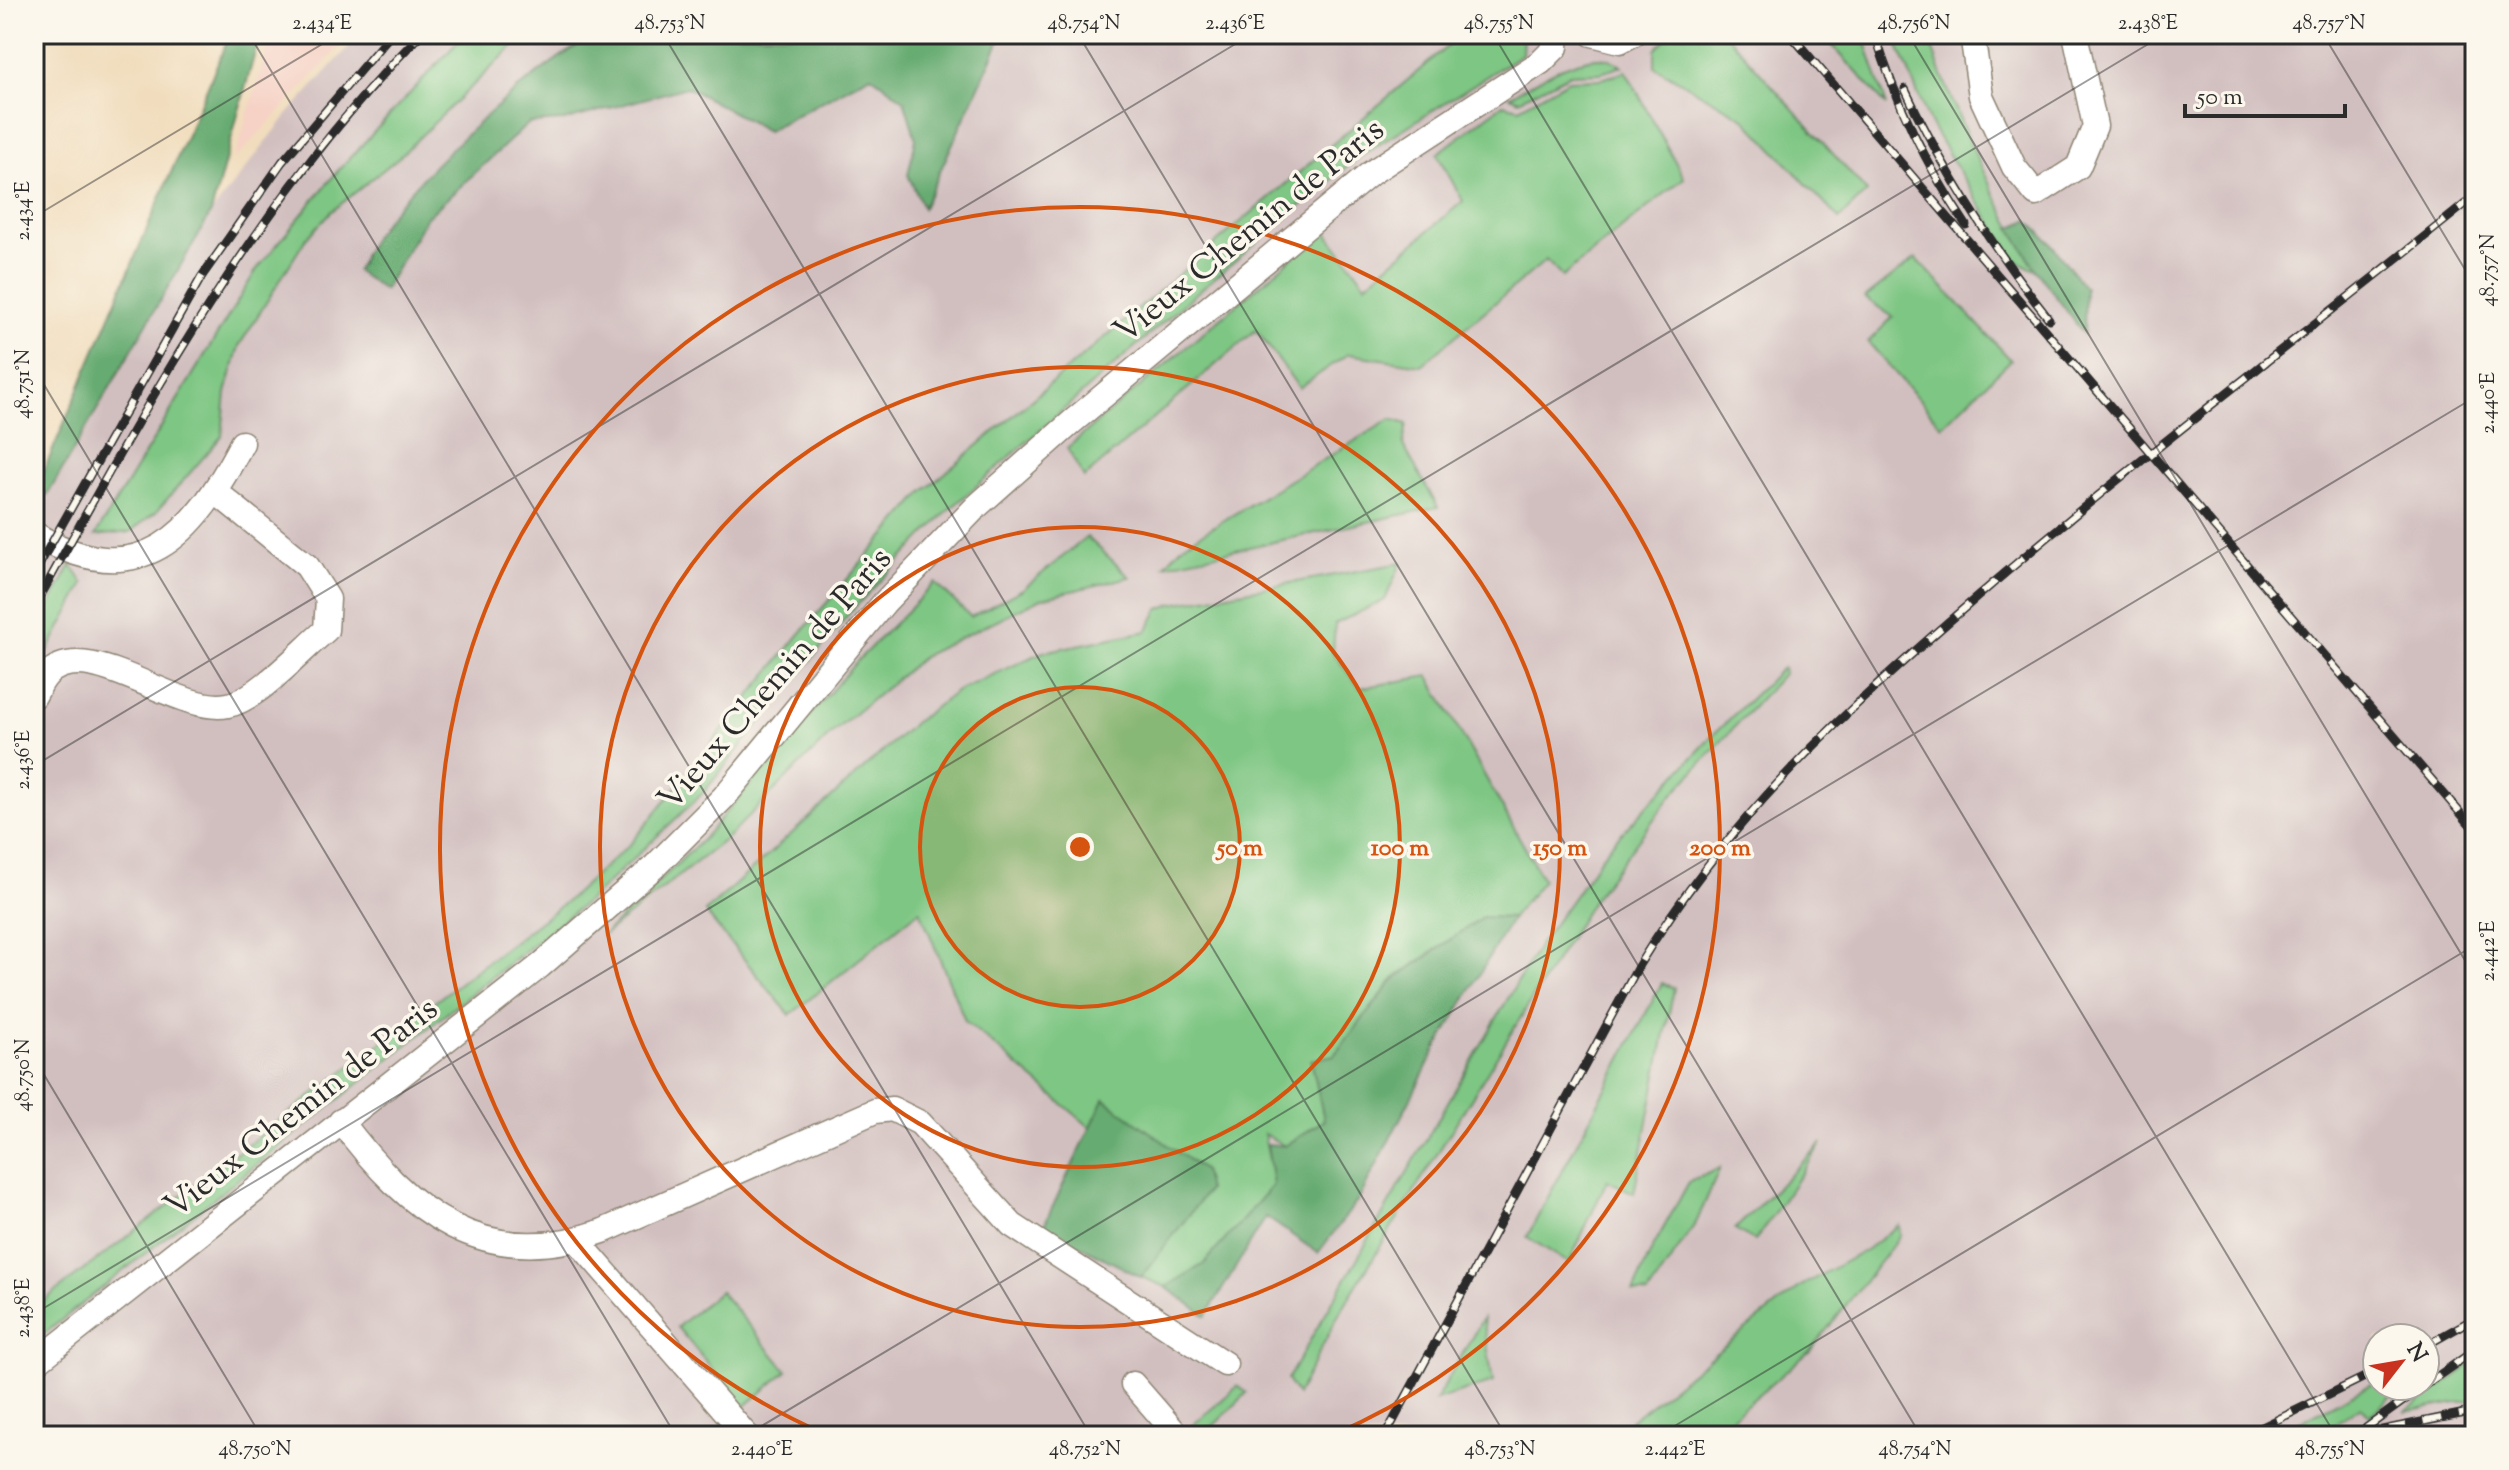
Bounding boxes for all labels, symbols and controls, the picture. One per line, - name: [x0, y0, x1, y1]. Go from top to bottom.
- text: 2.434°E: [292, 10, 352, 39]
- text: 48.753°N: [635, 10, 705, 39]
- text: 48.754°N: [1048, 10, 1120, 39]
- text: 2.436°E: [1205, 10, 1265, 39]
- text: 48.755°N: [1464, 10, 1534, 39]
- text: 48.756°N: [1878, 10, 1950, 39]
- text: 2.438°E: [2118, 10, 2178, 39]
- text: 48.757°N: [2293, 10, 2366, 39]
- scale bar: [2185, 68, 2345, 118]
- text: 50 m: [2195, 81, 2243, 115]
- street label: Vieux Chemin de Paris: [1104, 107, 1396, 357]
- text: 2.434°E: [10, 181, 39, 241]
- text: 48.757°N: [2475, 233, 2504, 306]
- text: 48.751°N: [10, 349, 39, 419]
- text: 2.440°E: [2475, 372, 2504, 434]
- street label: Vieux Chemin de Paris: [647, 537, 905, 823]
- text: 2.436°E: [10, 730, 39, 790]
- text: 50 m: [1215, 832, 1263, 866]
- text: 100 m: [1371, 832, 1429, 866]
- text: 150 m: [1533, 832, 1587, 866]
- text: 200 m: [1689, 832, 1751, 866]
- centre of rings: [1066, 833, 1094, 861]
- text: 2.442°E: [2475, 921, 2504, 981]
- street label: Vieux Chemin de Paris: [155, 986, 449, 1232]
- text: 48.750°N: [10, 1038, 39, 1112]
- text: 2.438°E: [10, 1278, 39, 1338]
- north arrow: [2361, 1322, 2441, 1402]
- text: N: [2397, 1337, 2434, 1369]
- text: 48.750°N: [218, 1436, 292, 1465]
- text: 2.440°E: [731, 1436, 793, 1465]
- text: 48.752°N: [1049, 1436, 1121, 1465]
- text: 48.753°N: [1465, 1436, 1535, 1465]
- text: 2.442°E: [1645, 1436, 1705, 1465]
- text: 48.754°N: [1879, 1436, 1951, 1465]
- text: 48.755°N: [2295, 1436, 2365, 1465]

